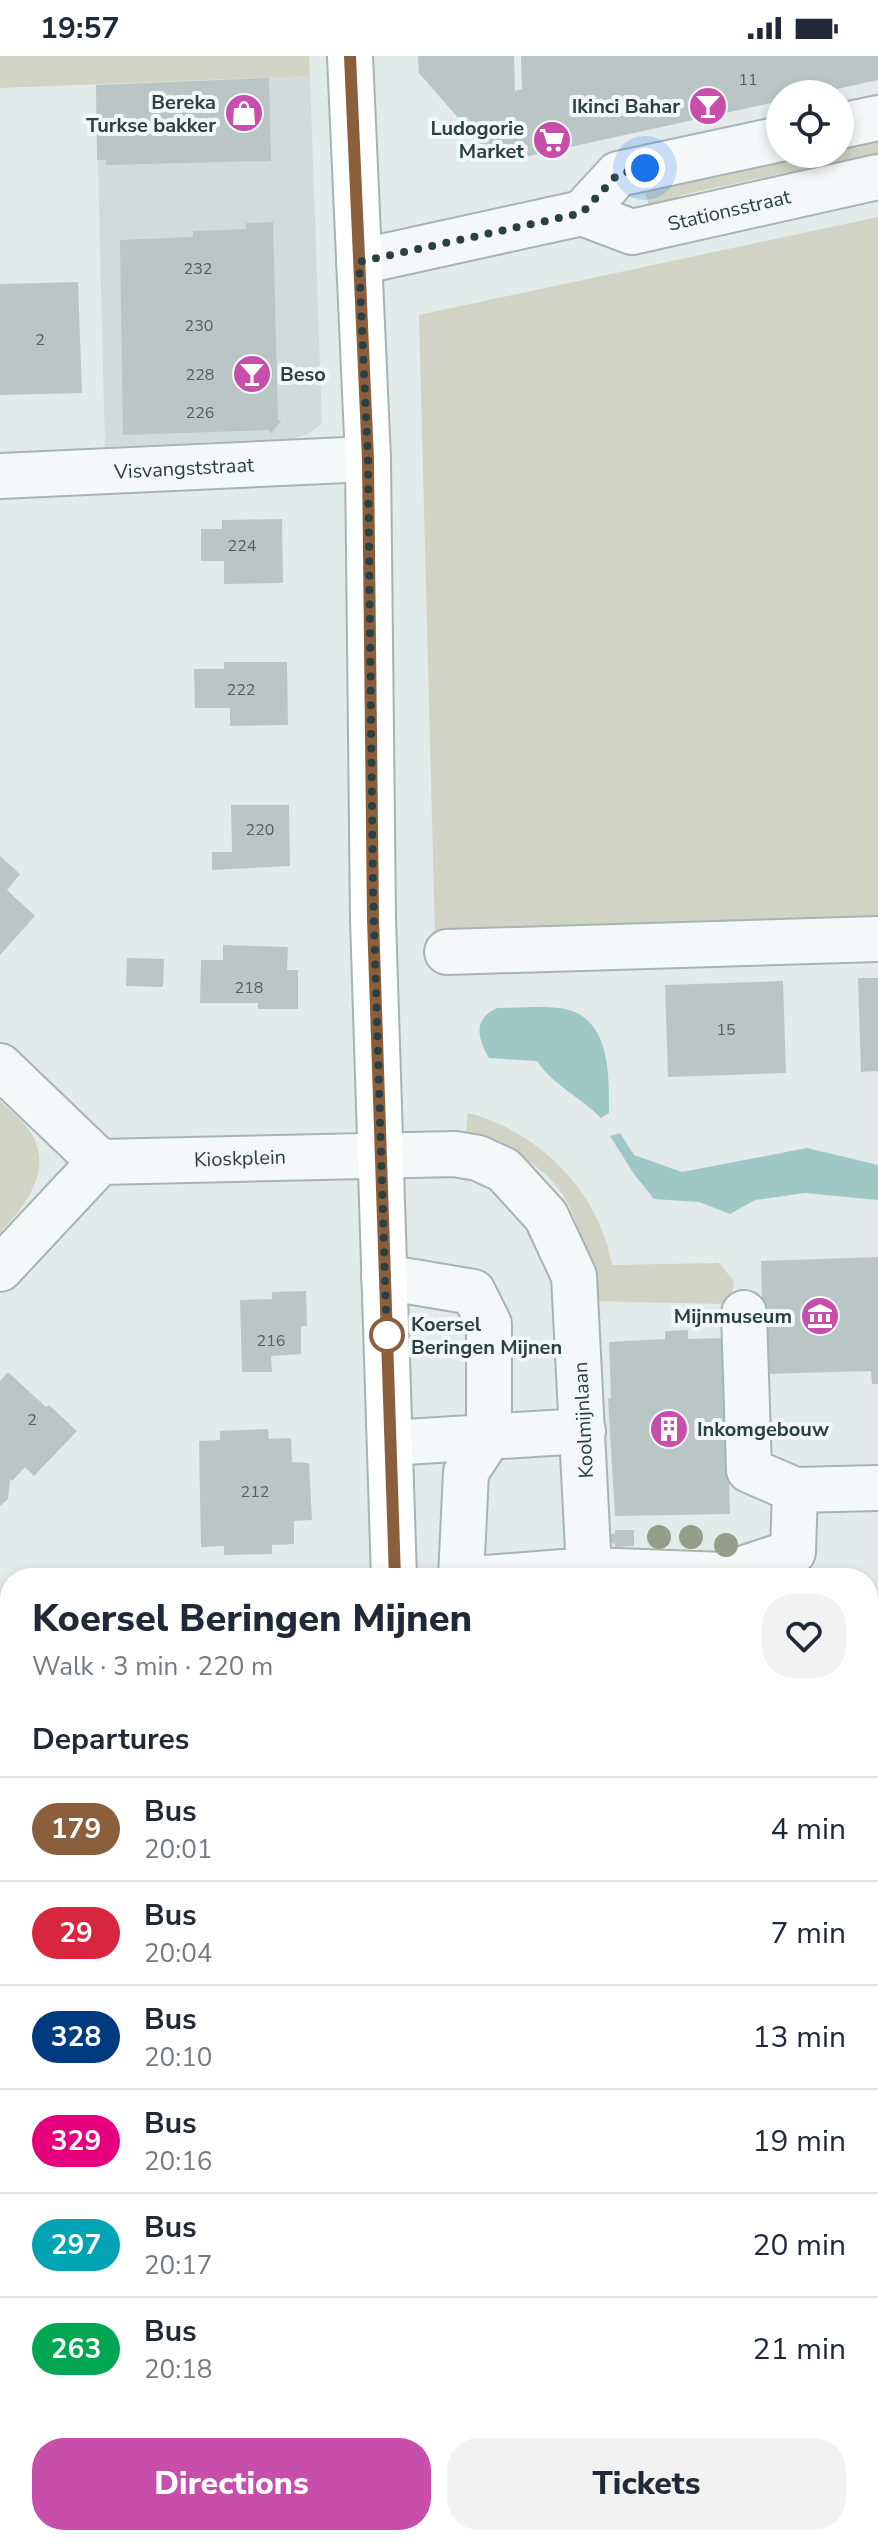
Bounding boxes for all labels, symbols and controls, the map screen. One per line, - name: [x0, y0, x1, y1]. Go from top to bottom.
- text: 19:57: [40, 8, 119, 49]
- house number: 11: [738, 69, 758, 91]
- map controls: [766, 80, 854, 168]
- button: locate: [766, 80, 854, 168]
- bar icon: Ikinci Bahar: [687, 85, 729, 127]
- place label: Bereka Turkse bakker: [86, 89, 216, 139]
- shop icon: Bereka Turkse bakker: [223, 92, 265, 134]
- place label: Ikinci Bahar: [572, 93, 680, 120]
- place label: Ludogorie Market: [430, 115, 524, 165]
- supermarket icon: Ludogorie Market: [531, 119, 573, 161]
- your location: [625, 148, 665, 188]
- street label: Stationsstraat: [665, 183, 794, 238]
- house number: 232: [184, 258, 212, 280]
- house number: 230: [185, 315, 213, 337]
- house number: 2: [35, 329, 45, 351]
- bar icon: Beso: [231, 353, 273, 395]
- place label: Beso: [280, 361, 326, 388]
- house number: 228: [186, 364, 214, 386]
- house number: 226: [186, 402, 214, 424]
- street label: Visvangststraat: [112, 451, 256, 486]
- house number: 224: [228, 535, 257, 557]
- house number: 222: [227, 679, 255, 701]
- house number: 220: [246, 819, 274, 841]
- house number: 218: [235, 977, 263, 999]
- house number: 15: [716, 1019, 736, 1041]
- street label: Kioskplein: [194, 1143, 286, 1174]
- museum icon: Mijnmuseum: [799, 1295, 841, 1337]
- place label: Mijnmuseum: [674, 1303, 792, 1330]
- place label: Koersel Beringen Mijnen: [411, 1311, 562, 1361]
- marker: Koersel Beringen Mijnen: [370, 1318, 404, 1352]
- house number: 216: [257, 1330, 285, 1352]
- street label: Koolmijnlaan: [567, 1361, 600, 1479]
- building icon: Inkomgebouw: [648, 1408, 690, 1450]
- house number: 2: [27, 1409, 37, 1431]
- place label: Inkomgebouw: [697, 1416, 829, 1443]
- house number: 212: [241, 1481, 269, 1503]
- text: Koersel Beringen Mijnen: [32, 1593, 472, 1644]
- button: heart: [762, 1594, 846, 1678]
- text: Walk · 3 min · 220 m: [32, 1649, 273, 1684]
- text: Departures: [32, 1719, 189, 1760]
- text: Bus: [144, 1791, 197, 1832]
- text: 4 min: [771, 1809, 846, 1850]
- text: 179: [51, 1810, 101, 1848]
- text: 20:01: [144, 1832, 212, 1867]
- text: Bus: [144, 1895, 197, 1936]
- text: 7 min: [771, 1913, 846, 1954]
- text: 29: [59, 1914, 93, 1952]
- text: 20:04: [144, 1936, 212, 1971]
- text: Bus: [144, 1999, 197, 2040]
- text: 13 min: [753, 2017, 846, 2058]
- text: 328: [51, 2018, 101, 2056]
- text: 20:10: [144, 2040, 212, 2075]
- text: Bus: [144, 2103, 197, 2144]
- text: 19 min: [753, 2121, 846, 2162]
- text: 329: [51, 2122, 101, 2160]
- text: 20:16: [144, 2144, 212, 2179]
- text: Bus: [144, 2207, 197, 2248]
- text: 20 min: [753, 2225, 846, 2266]
- text: 297: [51, 2226, 101, 2264]
- text: 20:17: [144, 2248, 212, 2283]
- text: Bus: [144, 2311, 197, 2352]
- text: 21 min: [753, 2329, 846, 2370]
- text: 263: [51, 2330, 101, 2368]
- text: 20:18: [144, 2352, 212, 2387]
- button: Directions: [32, 2438, 431, 2530]
- button: Tickets: [447, 2438, 846, 2530]

